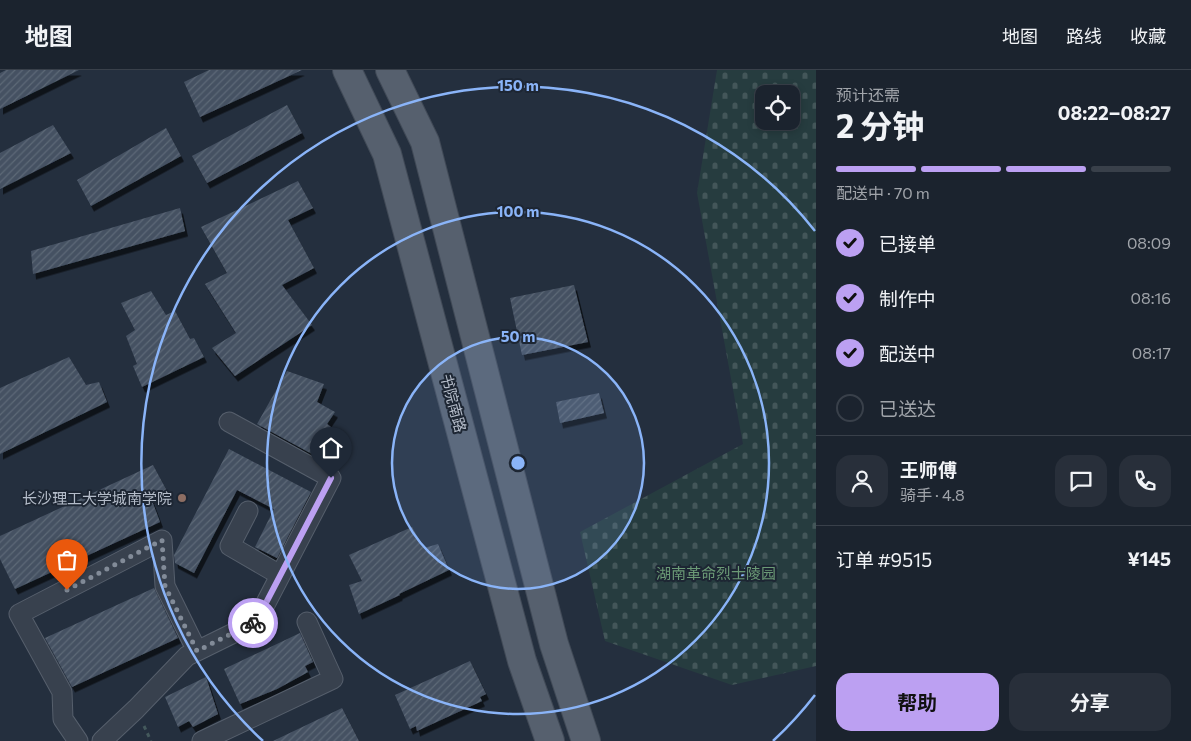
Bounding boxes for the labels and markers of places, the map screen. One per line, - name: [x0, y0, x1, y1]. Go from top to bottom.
- pin: [310, 427, 352, 478]
- centre of rings: [509, 454, 527, 472]
- place label: 长沙理工大学城南学院: [22, 489, 172, 507]
- marker: 长沙理工大学城南学院: [176, 492, 188, 504]
- pin: [46, 539, 88, 590]

